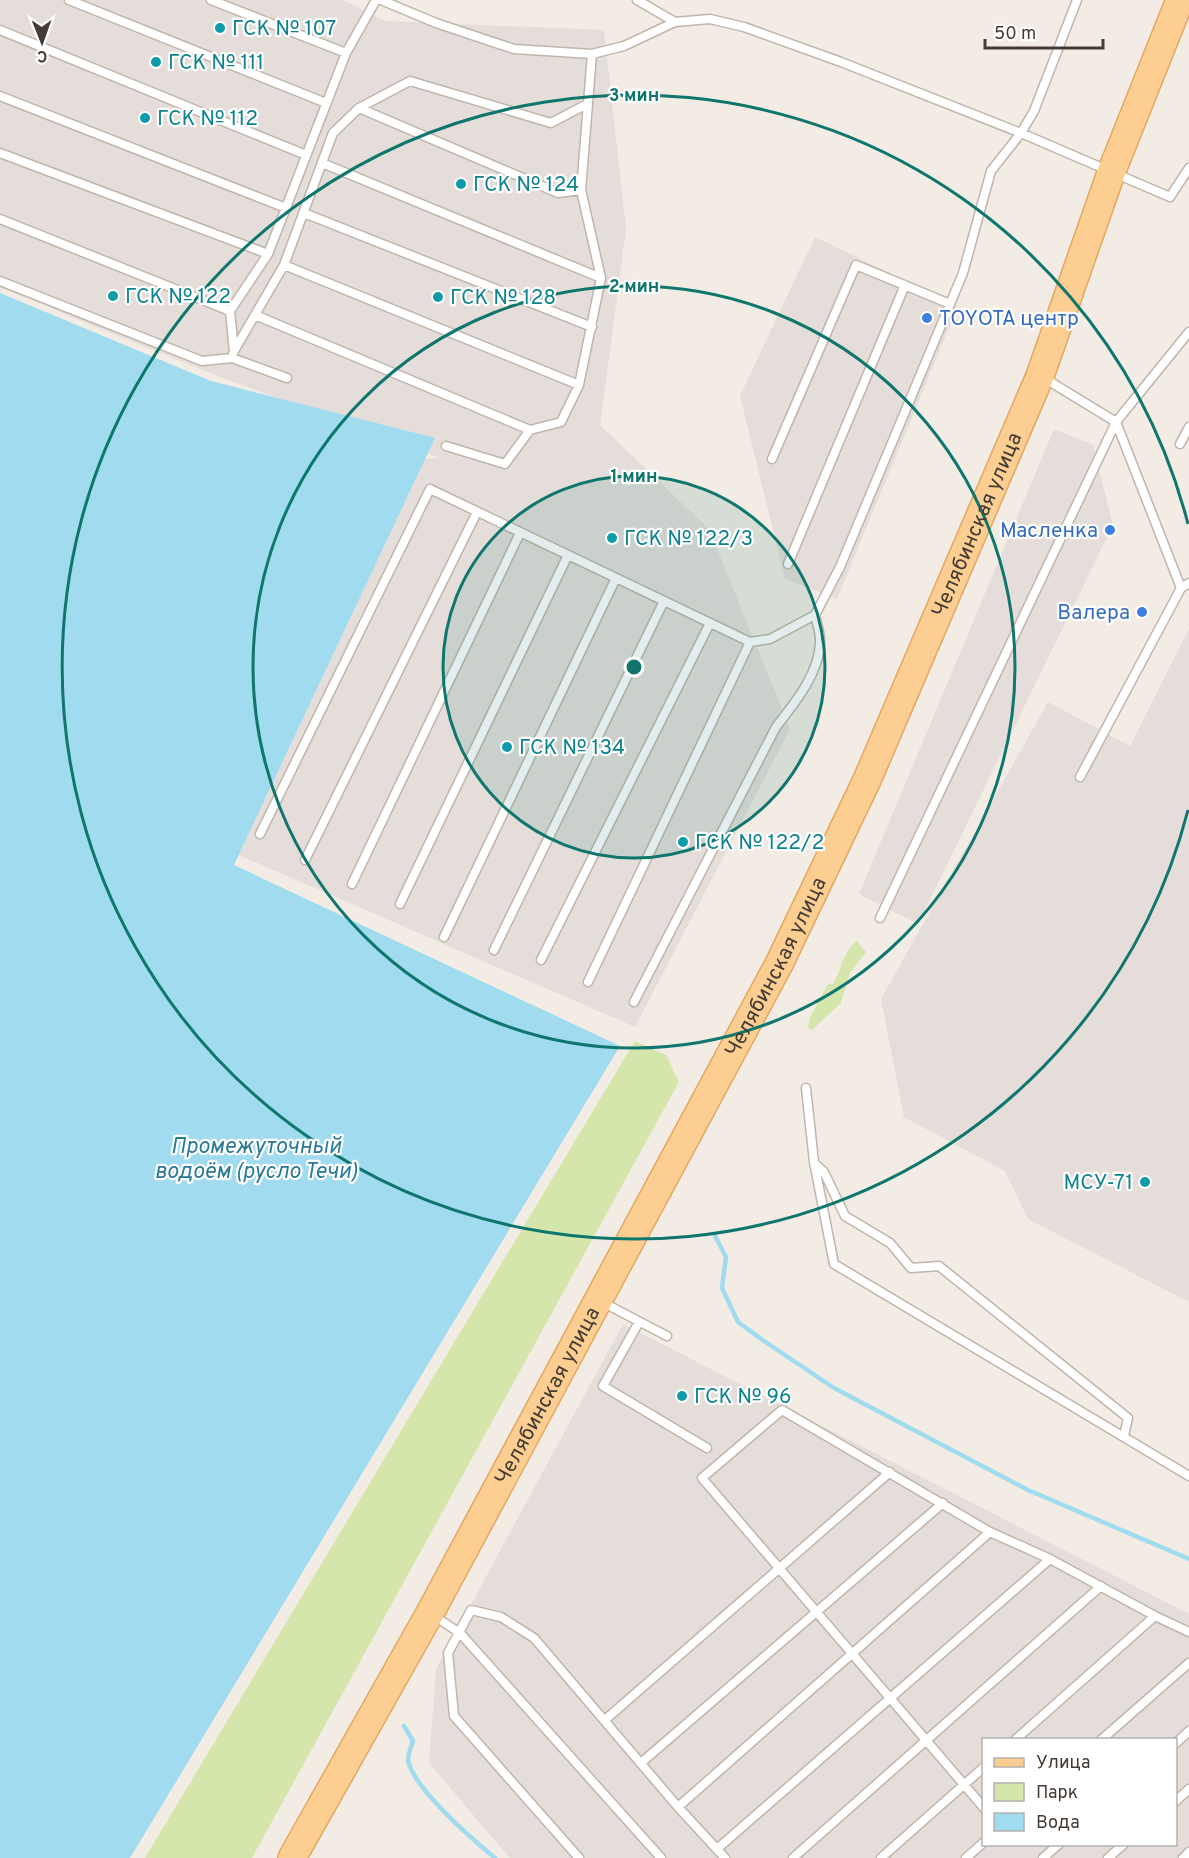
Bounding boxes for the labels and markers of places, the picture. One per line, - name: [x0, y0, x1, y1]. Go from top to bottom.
- place label: ГСК № 107: [232, 16, 336, 43]
- marker: ГСК № 107: [213, 21, 227, 35]
- place label: ГСК № 111: [168, 50, 264, 77]
- marker: ГСК № 111: [149, 55, 163, 69]
- place label: ГСК № 112: [157, 106, 258, 133]
- marker: ГСК № 112: [138, 111, 152, 125]
- place label: ГСК № 124: [473, 172, 579, 199]
- marker: ГСК № 124: [454, 177, 468, 191]
- place label: ГСК № 122: [125, 284, 231, 311]
- place label: ГСК № 128: [450, 285, 556, 312]
- marker: ГСК № 122: [106, 289, 120, 303]
- marker: ГСК № 128: [431, 290, 445, 304]
- place label: TOYOTA центр: [939, 306, 1079, 333]
- marker: TOYOTA центр: [920, 311, 934, 325]
- place label: Масленка: [1000, 518, 1098, 545]
- marker: Масленка: [1103, 523, 1117, 537]
- place label: ГСК № 122/3: [624, 526, 753, 553]
- marker: ГСК № 122/3: [605, 531, 619, 545]
- place label: Валера: [1057, 600, 1130, 627]
- marker: Валера: [1135, 605, 1149, 619]
- centre of rings: [624, 657, 644, 677]
- place label: ГСК № 134: [519, 735, 625, 762]
- marker: ГСК № 134: [500, 740, 514, 754]
- place label: ГСК № 122/2: [695, 830, 824, 857]
- marker: ГСК № 122/2: [676, 835, 690, 849]
- place label: МСУ-71: [1063, 1170, 1133, 1197]
- marker: МСУ-71: [1138, 1175, 1152, 1189]
- place label: ГСК № 96: [694, 1384, 792, 1411]
- marker: ГСК № 96: [675, 1389, 689, 1403]

